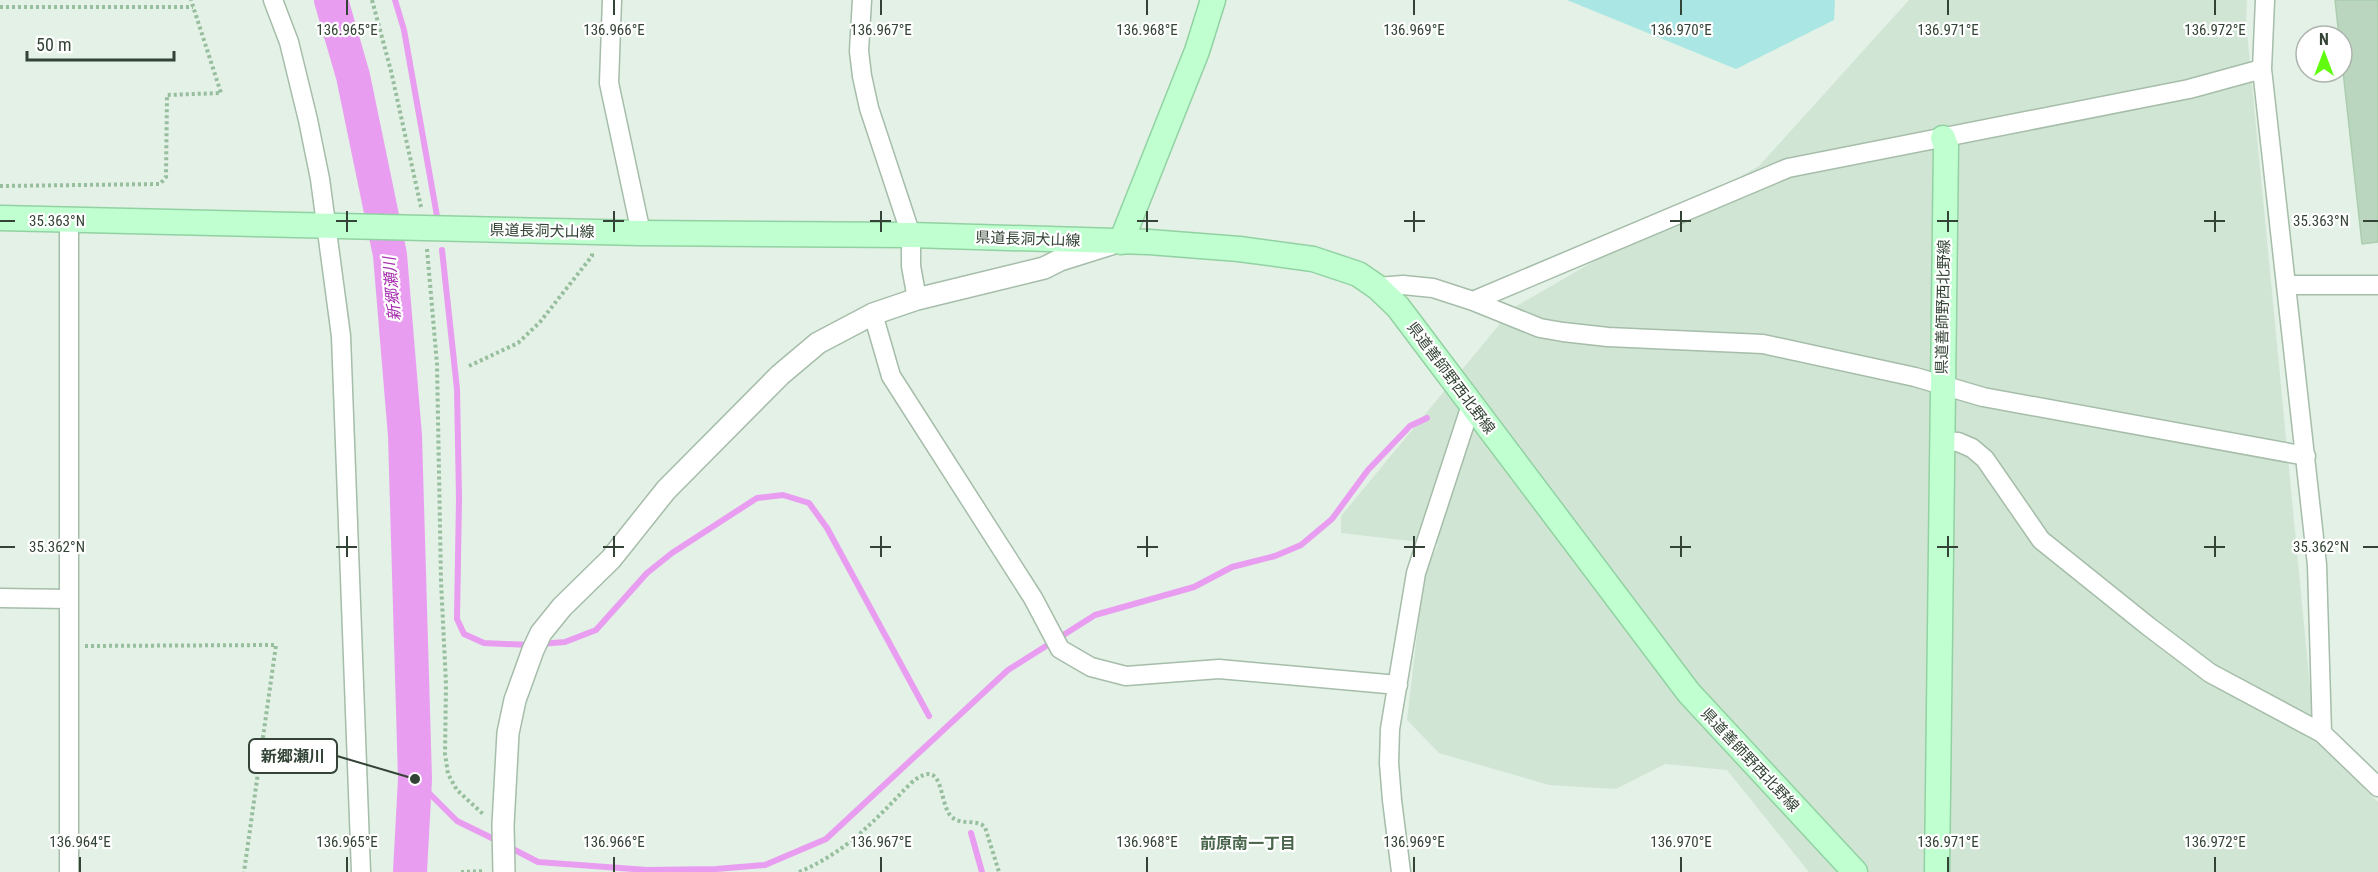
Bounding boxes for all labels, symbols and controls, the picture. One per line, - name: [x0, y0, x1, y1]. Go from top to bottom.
- text: 136.965°E: [316, 21, 378, 39]
- text: 136.966°E: [583, 21, 645, 39]
- text: 136.967°E: [850, 21, 912, 39]
- text: 136.968°E: [1116, 21, 1178, 39]
- text: 136.969°E: [1383, 21, 1445, 39]
- text: 136.970°E: [1650, 21, 1712, 39]
- text: 136.971°E: [1917, 21, 1979, 39]
- text: 136.972°E: [2184, 21, 2246, 39]
- scale bar: [27, 24, 174, 62]
- north arrow: [2294, 24, 2354, 84]
- text: N: [2319, 30, 2329, 49]
- text: 50 m: [36, 34, 71, 55]
- text: 35.363°N: [29, 212, 85, 230]
- text: 35.363°N: [2293, 212, 2349, 230]
- street label: 県道長洞犬山線: [489, 221, 595, 241]
- street label: 県道長洞犬山線: [975, 228, 1081, 250]
- street label: 県道善師野西北野線: [1933, 239, 1953, 375]
- water label: 新郷瀬川: [380, 254, 404, 322]
- street label: 県道善師野西北野線: [1403, 319, 1499, 437]
- text: 35.362°N: [29, 538, 85, 556]
- text: 35.362°N: [2293, 538, 2349, 556]
- street label: 県道善師野西北野線: [1697, 704, 1803, 816]
- callout: 新郷瀬川: [249, 739, 337, 773]
- text: 新郷瀬川: [261, 747, 325, 766]
- text: 136.964°E: [49, 833, 111, 851]
- text: 136.965°E: [316, 833, 378, 851]
- text: 136.966°E: [583, 833, 645, 851]
- text: 136.967°E: [850, 833, 912, 851]
- text: 136.968°E: [1116, 833, 1178, 851]
- text: 136.969°E: [1383, 833, 1445, 851]
- text: 136.970°E: [1650, 833, 1712, 851]
- text: 136.971°E: [1917, 833, 1979, 851]
- text: 136.972°E: [2184, 833, 2246, 851]
- district label: 前原南一丁目: [1200, 834, 1296, 853]

